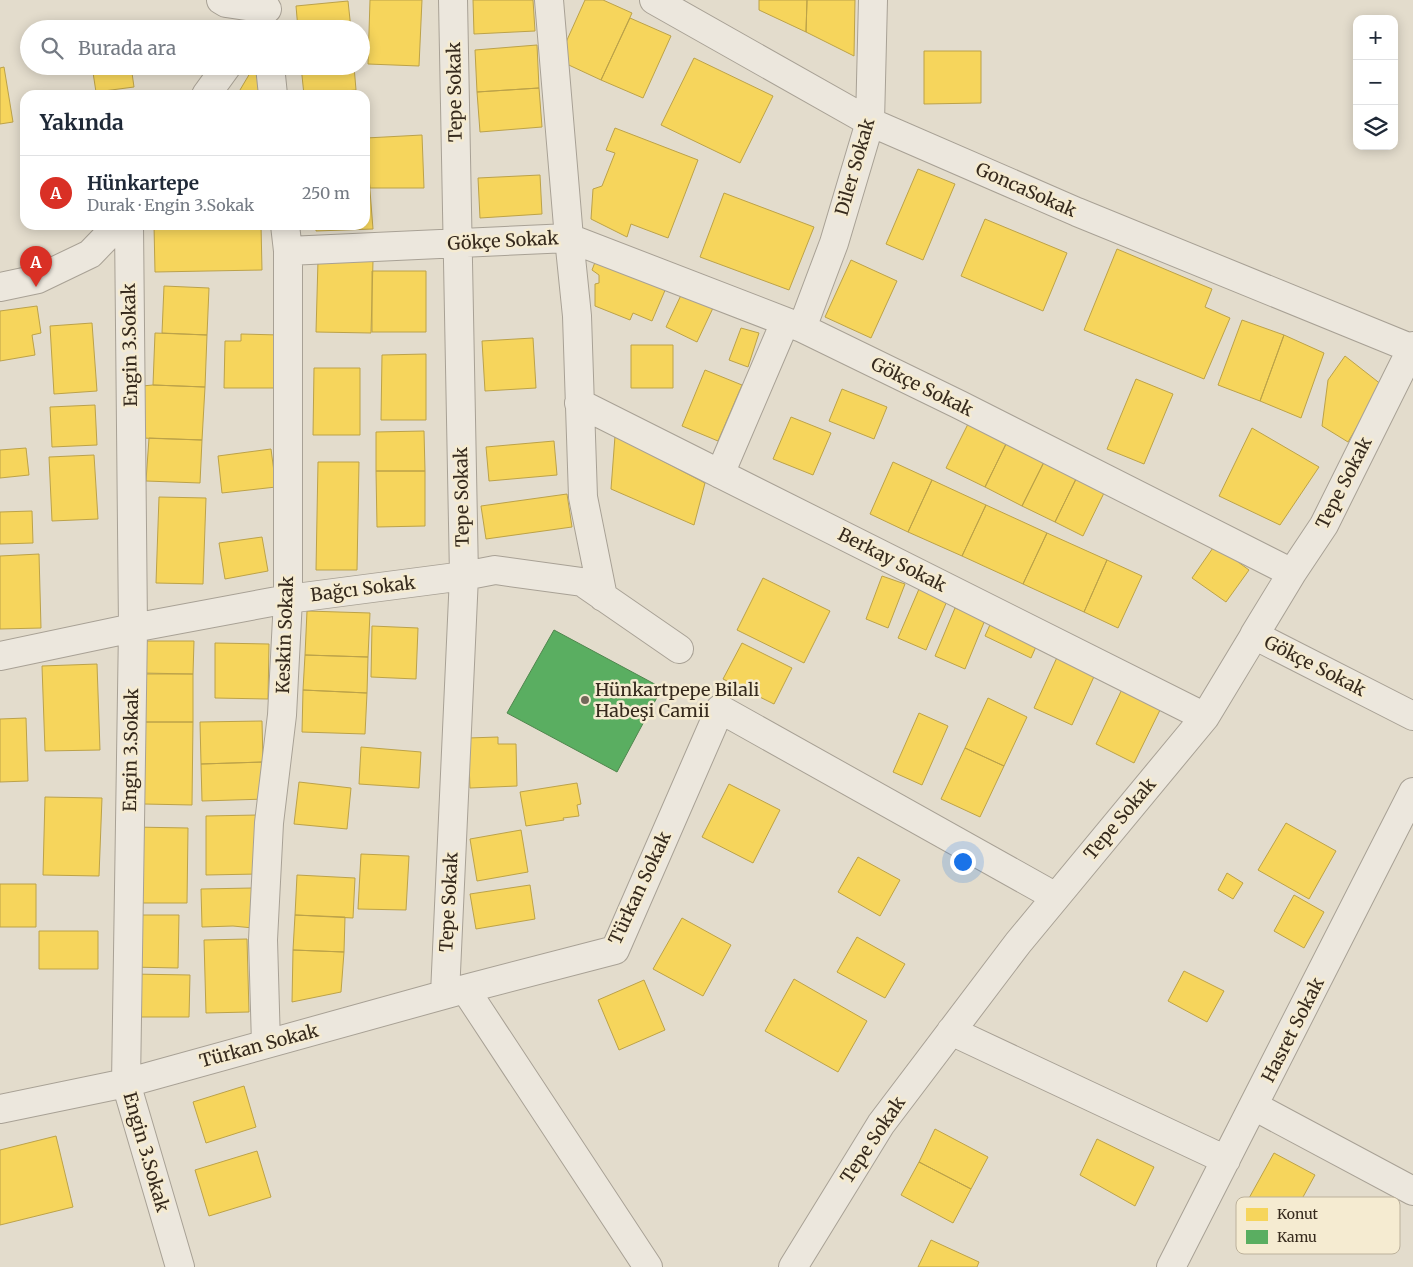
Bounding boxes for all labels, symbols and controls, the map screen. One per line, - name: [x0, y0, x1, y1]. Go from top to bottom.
- map controls: [1353, 15, 1398, 150]
- button: +: [1353, 15, 1398, 60]
- search box: [20, 20, 370, 75]
- icon: search: [38, 34, 66, 62]
- text: Burada ara: [78, 36, 176, 60]
- street label: Tepe Sokak: [442, 41, 467, 142]
- button: −: [1353, 60, 1398, 105]
- button: layers: [1353, 105, 1398, 150]
- text: Yakında: [40, 109, 124, 136]
- street label: Diler Sokak: [830, 115, 880, 218]
- street label: GoncaSokak: [972, 157, 1081, 222]
- text: Hünkartepe: [87, 171, 199, 195]
- text: A: [50, 183, 62, 203]
- text: 250 m: [302, 183, 350, 203]
- text: Durak · Engin 3.Sokak: [87, 195, 254, 215]
- street label: Gökçe Sokak: [447, 226, 560, 255]
- pin: A: [20, 246, 52, 287]
- street label: Engin 3.Sokak: [117, 282, 142, 407]
- street label: Gökçe Sokak: [867, 352, 978, 421]
- street label: Tepe Sokak: [1311, 432, 1377, 533]
- street label: Tepe Sokak: [449, 446, 474, 547]
- street label: Berkay Sokak: [834, 522, 951, 597]
- street label: Bağcı Sokak: [309, 571, 417, 606]
- street label: Keskin Sokak: [271, 575, 298, 694]
- street label: Gökçe Sokak: [1261, 630, 1370, 701]
- place label: Hünkartpepe Bilali Habeşi Camii: [595, 678, 760, 722]
- street label: Engin 3.Sokak: [118, 687, 143, 812]
- marker: Hünkartpepe Bilali Habeşi Camii: [579, 694, 591, 706]
- street label: Tepe Sokak: [1079, 772, 1161, 864]
- street label: Türkan Sokak: [603, 827, 676, 948]
- your location: [950, 849, 976, 875]
- street label: Tepe Sokak: [434, 851, 463, 953]
- street label: Hasret Sokak: [1256, 973, 1329, 1086]
- street label: Türkan Sokak: [197, 1018, 321, 1072]
- street label: Engin 3.Sokak: [118, 1089, 175, 1215]
- street label: Tepe Sokak: [835, 1091, 910, 1188]
- legend: [1236, 1197, 1400, 1254]
- text: Konut: [1277, 1205, 1319, 1223]
- text: Kamu: [1277, 1228, 1317, 1246]

